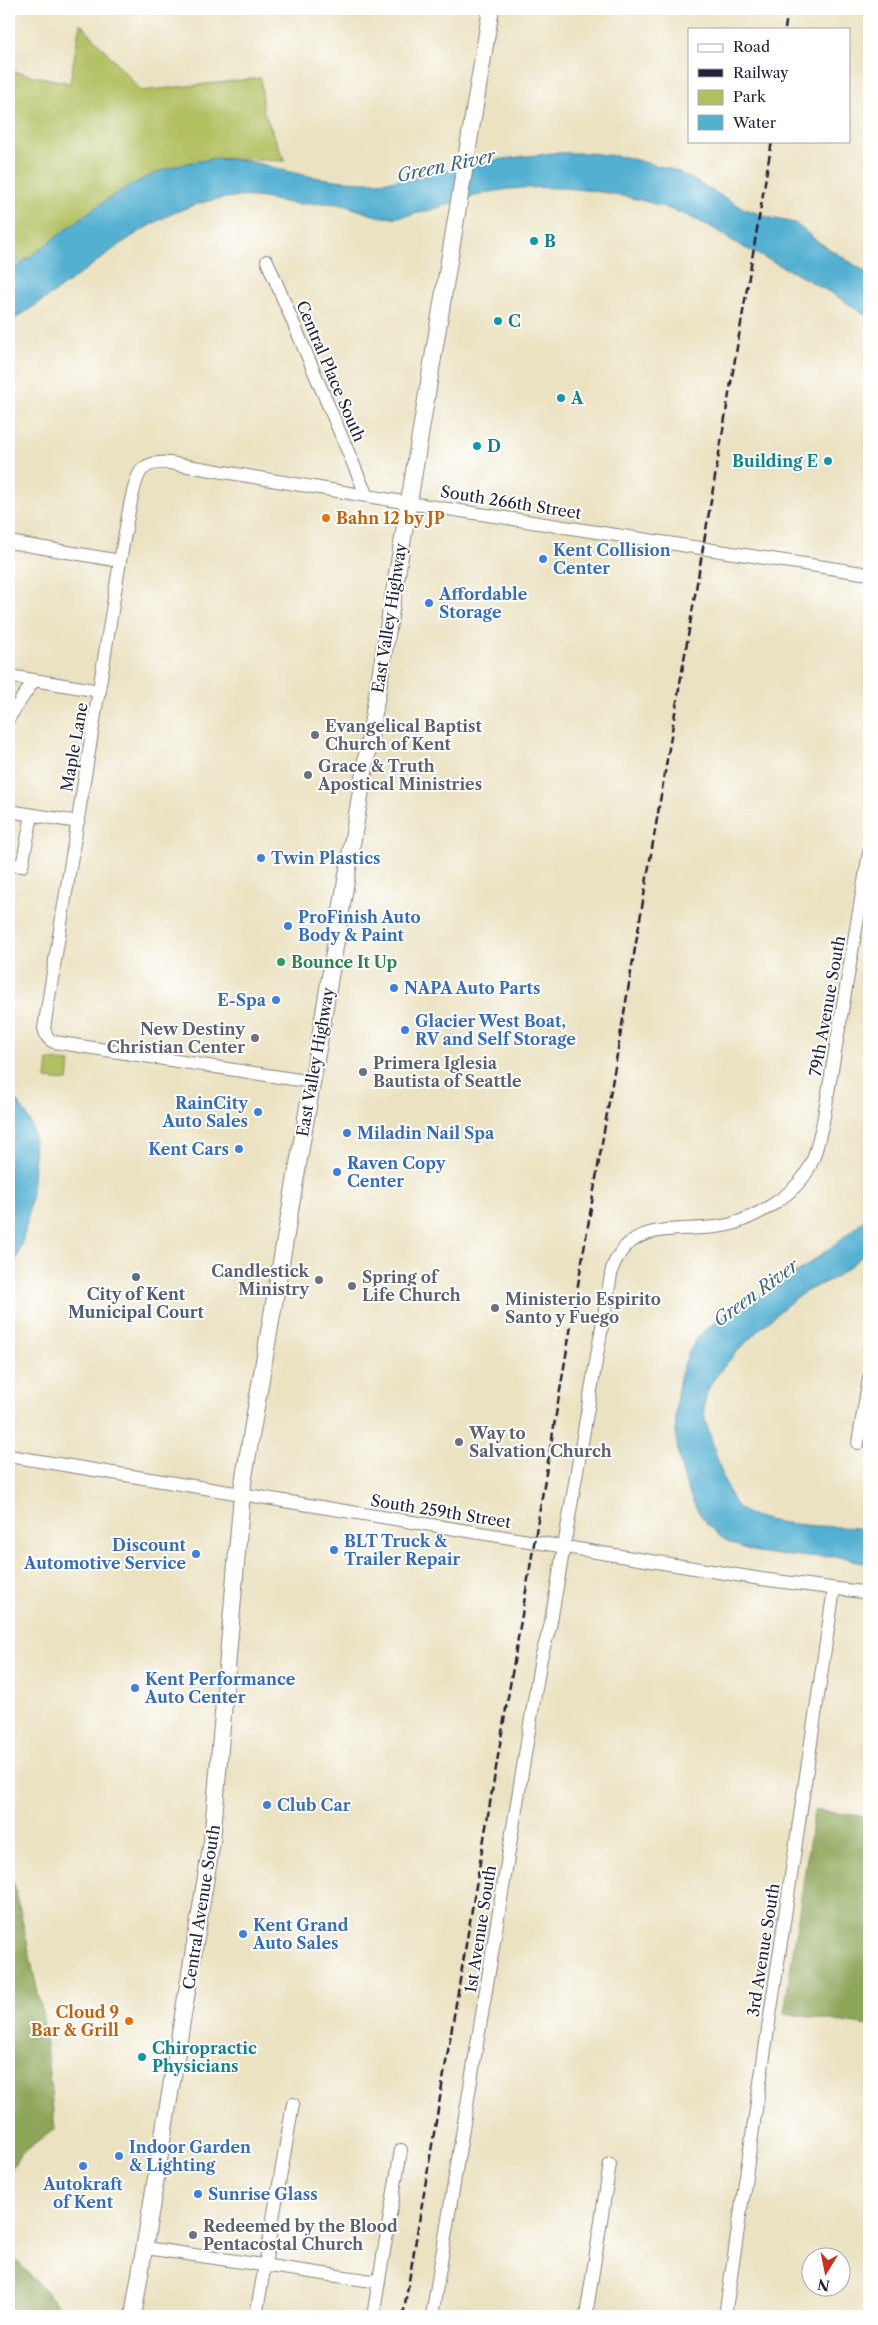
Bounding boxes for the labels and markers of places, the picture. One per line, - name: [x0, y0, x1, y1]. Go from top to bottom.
- place label: B: [544, 231, 556, 251]
- marker: B: [528, 235, 540, 247]
- place label: C: [508, 311, 521, 331]
- marker: C: [492, 315, 504, 327]
- place label: A: [570, 388, 584, 408]
- marker: A: [555, 392, 567, 404]
- place label: D: [487, 436, 501, 456]
- marker: D: [471, 440, 483, 452]
- place label: Building E: [732, 451, 818, 471]
- marker: Building E: [822, 455, 834, 467]
- place label: Bahn 12 by JP: [336, 508, 445, 528]
- marker: Bahn 12 by JP: [320, 512, 332, 524]
- place label: Kent Collision Center: [553, 540, 671, 578]
- marker: Kent Collision Center: [537, 553, 549, 565]
- place label: Affordable Storage: [438, 584, 528, 622]
- marker: Affordable Storage: [423, 597, 435, 609]
- place label: Evangelical Baptist Church of Kent: [325, 716, 482, 754]
- marker: Evangelical Baptist Church of Kent: [309, 729, 321, 741]
- place label: Grace & Truth Apostical Ministries: [317, 756, 482, 794]
- marker: Grace & Truth Apostical Ministries: [302, 769, 314, 781]
- place label: Twin Plastics: [271, 848, 380, 868]
- marker: Twin Plastics: [255, 852, 267, 864]
- place label: ProFinish Auto Body & Paint: [298, 907, 421, 945]
- marker: ProFinish Auto Body & Paint: [282, 920, 294, 932]
- place label: Bounce It Up: [291, 952, 398, 972]
- marker: Bounce It Up: [275, 956, 287, 968]
- place label: NAPA Auto Parts: [404, 978, 540, 998]
- marker: NAPA Auto Parts: [388, 982, 400, 994]
- place label: E-Spa: [217, 990, 267, 1010]
- marker: E-Spa: [270, 994, 282, 1006]
- place label: Glacier West Boat, RV and Self Storage: [415, 1011, 576, 1049]
- place label: New Destiny Christian Center: [107, 1019, 246, 1057]
- marker: Glacier West Boat, RV and Self Storage: [399, 1024, 411, 1036]
- marker: New Destiny Christian Center: [249, 1032, 261, 1044]
- place label: Primera Iglesia Bautista of Seattle: [373, 1053, 522, 1091]
- marker: Primera Iglesia Bautista of Seattle: [357, 1066, 369, 1078]
- place label: RainCity Auto Sales: [162, 1093, 249, 1131]
- marker: RainCity Auto Sales: [252, 1106, 264, 1118]
- place label: Miladin Nail Spa: [357, 1123, 495, 1143]
- marker: Miladin Nail Spa: [341, 1127, 353, 1139]
- place label: Kent Cars: [148, 1139, 229, 1159]
- marker: Kent Cars: [233, 1143, 245, 1155]
- place label: Raven Copy Center: [347, 1153, 447, 1191]
- marker: Raven Copy Center: [331, 1166, 343, 1178]
- place label: Candlestick Ministry: [211, 1261, 310, 1299]
- place label: Spring of Life Church: [362, 1267, 461, 1305]
- marker: City of Kent Municipal Court: [130, 1271, 142, 1283]
- marker: Candlestick Ministry: [313, 1274, 325, 1286]
- marker: Spring of Life Church: [346, 1280, 358, 1292]
- place label: City of Kent Municipal Court: [68, 1284, 205, 1322]
- place label: Ministerio Espirito Santo y Fuego: [505, 1289, 661, 1327]
- marker: Ministerio Espirito Santo y Fuego: [489, 1302, 501, 1314]
- place label: Way to Salvation Church: [468, 1423, 612, 1461]
- marker: Way to Salvation Church: [453, 1436, 465, 1448]
- place label: BLT Truck & Trailer Repair: [344, 1531, 460, 1569]
- place label: Discount Automotive Service: [23, 1535, 187, 1573]
- marker: BLT Truck & Trailer Repair: [328, 1544, 340, 1556]
- marker: Discount Automotive Service: [190, 1548, 202, 1560]
- place label: Kent Performance Auto Center: [144, 1669, 296, 1707]
- marker: Kent Performance Auto Center: [129, 1682, 141, 1694]
- place label: Club Car: [277, 1795, 351, 1815]
- marker: Club Car: [261, 1799, 273, 1811]
- place label: Kent Grand Auto Sales: [252, 1915, 349, 1953]
- marker: Kent Grand Auto Sales: [237, 1928, 249, 1940]
- place label: Cloud 9 Bar & Grill: [31, 2002, 119, 2040]
- marker: Cloud 9 Bar & Grill: [123, 2015, 135, 2027]
- place label: Chiropractic Physicians: [152, 2038, 257, 2076]
- marker: Chiropractic Physicians: [136, 2051, 148, 2063]
- place label: Indoor Garden & Lighting: [129, 2137, 251, 2175]
- marker: Indoor Garden & Lighting: [113, 2150, 125, 2162]
- marker: Autokraft of Kent: [77, 2160, 89, 2172]
- place label: Autokraft of Kent: [42, 2174, 123, 2212]
- place label: Sunrise Glass: [208, 2184, 318, 2204]
- marker: Sunrise Glass: [192, 2188, 204, 2200]
- place label: Redeemed by the Blood Pentacostal Church: [203, 2216, 398, 2254]
- marker: Redeemed by the Blood Pentacostal Church: [187, 2229, 199, 2241]

